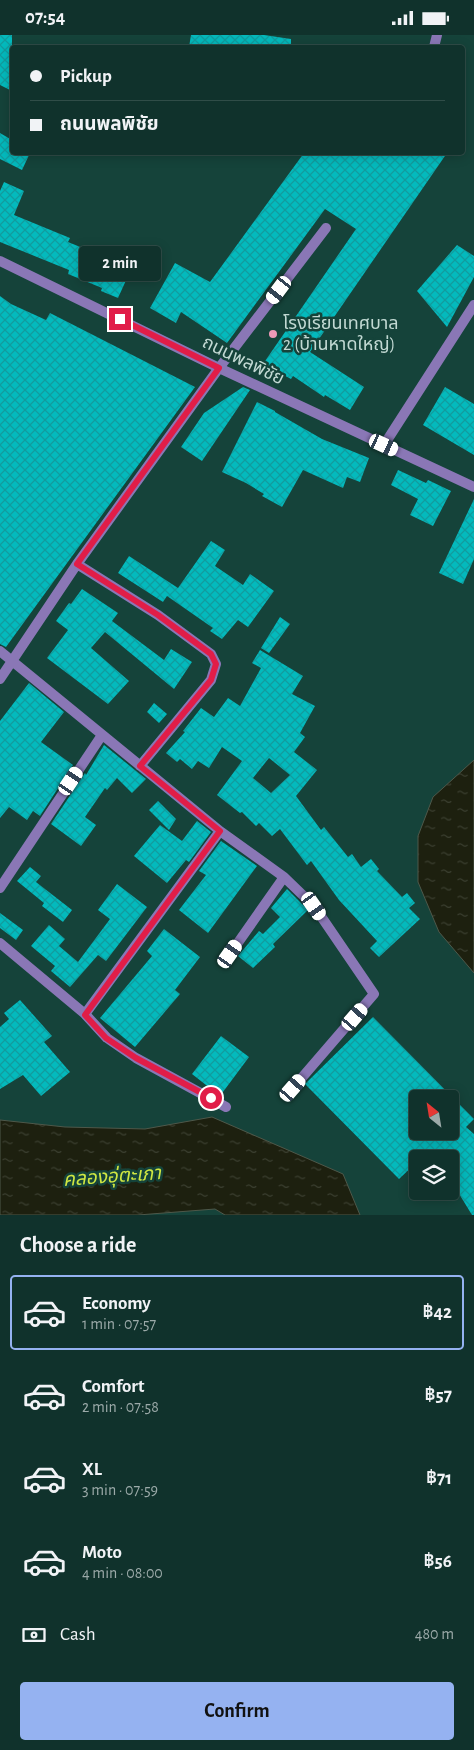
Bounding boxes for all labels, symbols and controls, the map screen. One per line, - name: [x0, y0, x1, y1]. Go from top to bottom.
- text: 07:54: [25, 8, 65, 27]
- text: Pickup: [60, 67, 112, 86]
- text: ถนนพลพิชัย: [60, 115, 159, 134]
- callout: 2 min: [79, 247, 161, 281]
- text: 2 min: [102, 255, 138, 271]
- car: [263, 274, 294, 306]
- route end: [109, 308, 131, 330]
- place label: โรงเรียนเทศบาล 2 (บ้านหาดใหญ่): [283, 314, 399, 354]
- marker: โรงเรียนเทศบาล 2 (บ้านหาดใหญ่): [267, 328, 279, 340]
- street label: ถนนพลพิชัย: [199, 333, 287, 389]
- car: [367, 432, 400, 458]
- car: [56, 764, 85, 798]
- car: [299, 889, 328, 923]
- car: [215, 937, 244, 971]
- car: [339, 1001, 370, 1033]
- car: [277, 1072, 308, 1104]
- route start: [200, 1087, 222, 1109]
- north arrow: [409, 1090, 459, 1140]
- map controls: [409, 1090, 459, 1200]
- button: layers: [409, 1150, 459, 1200]
- water label: คลองอุ่ตะเภา: [62, 1162, 163, 1191]
- text: Choose a ride: [20, 1234, 136, 1256]
- icon: car: [22, 1290, 67, 1335]
- text: Economy: [82, 1294, 151, 1313]
- text: ฿42: [422, 1303, 452, 1322]
- text: 1 min · 07:57: [82, 1316, 156, 1332]
- icon: car: [22, 1373, 67, 1418]
- text: Comfort: [82, 1377, 144, 1396]
- text: ฿57: [425, 1386, 452, 1405]
- text: 2 min · 07:58: [82, 1399, 159, 1415]
- icon: car: [22, 1456, 67, 1501]
- text: XL: [82, 1460, 102, 1479]
- text: ฿71: [426, 1469, 452, 1488]
- text: 3 min · 07:59: [82, 1482, 158, 1498]
- icon: car: [22, 1539, 67, 1584]
- text: Moto: [82, 1543, 122, 1562]
- text: ฿56: [424, 1552, 452, 1571]
- text: 4 min · 08:00: [82, 1565, 163, 1581]
- icon: cash: [20, 1621, 48, 1649]
- text: Cash: [60, 1625, 96, 1644]
- text: 480 m: [415, 1626, 454, 1642]
- button: Confirm: [20, 1682, 454, 1740]

